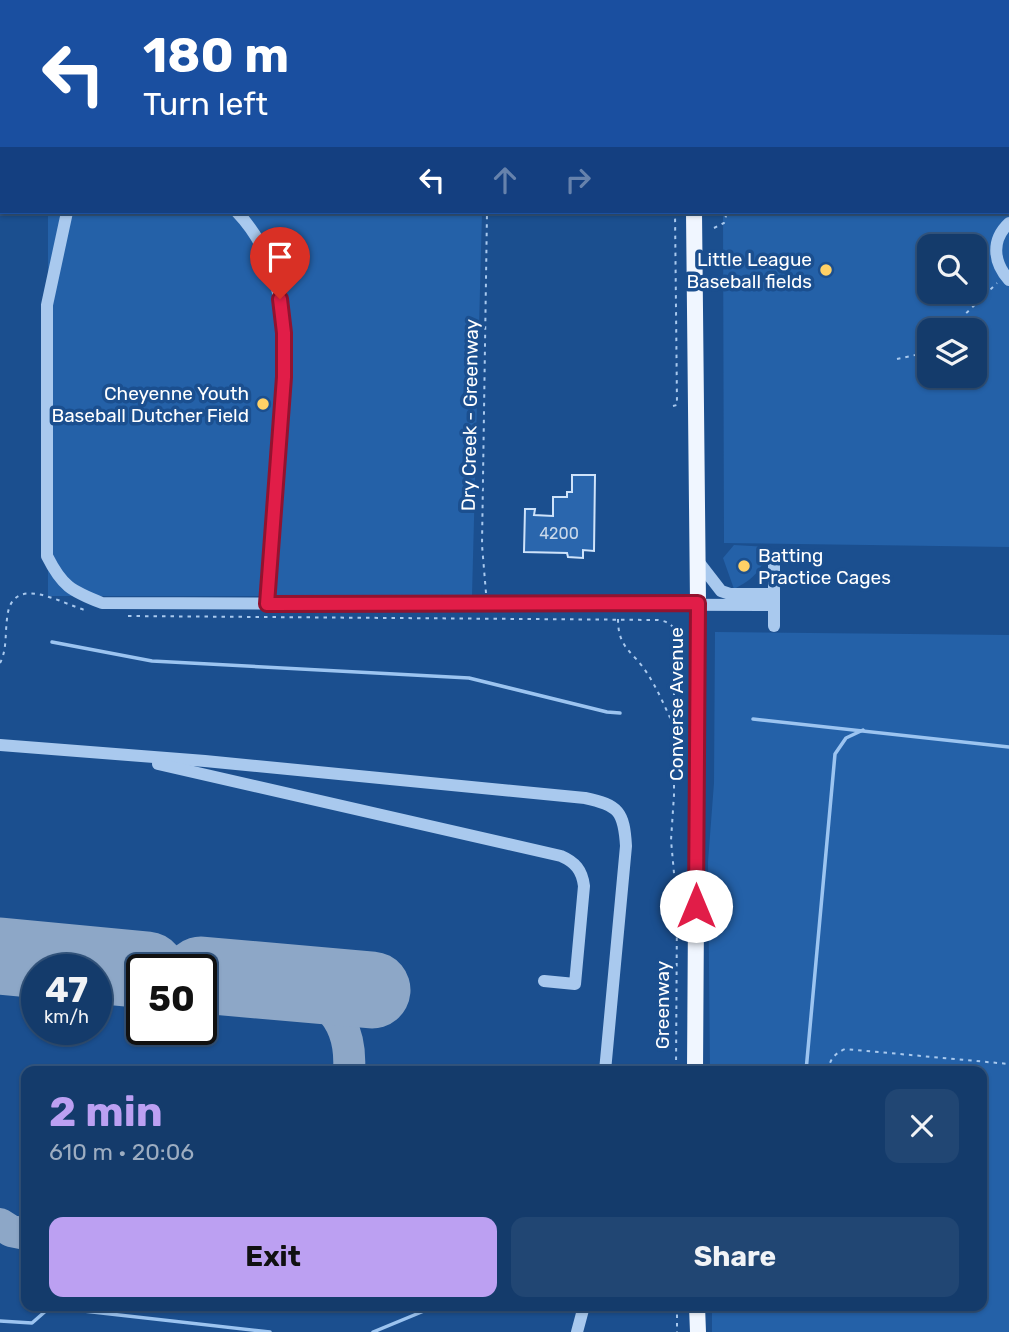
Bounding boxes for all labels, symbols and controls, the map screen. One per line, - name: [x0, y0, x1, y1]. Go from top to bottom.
- text: 180 m: [143, 26, 289, 84]
- icon: left: [28, 28, 119, 119]
- text: Turn left: [143, 85, 268, 123]
- icon: left: [413, 161, 451, 199]
- icon: ahead: [486, 161, 524, 199]
- icon: right: [559, 161, 597, 199]
- pin: [250, 227, 310, 299]
- map controls: [917, 234, 987, 388]
- button: search: [917, 234, 987, 304]
- icon: arrive: [261, 238, 299, 276]
- place label: Little League Baseball fields: [686, 248, 812, 293]
- marker: Little League Baseball fields: [818, 262, 834, 278]
- button: layers: [917, 318, 987, 388]
- street label: Dry Creek - Greenway: [457, 319, 483, 511]
- place label: Cheyenne Youth Baseball Dutcher Field: [51, 382, 249, 427]
- marker: Cheyenne Youth Baseball Dutcher Field: [255, 396, 271, 412]
- house number: 4200: [539, 524, 579, 543]
- place label: Batting Practice Cages: [758, 544, 891, 589]
- marker: Batting Practice Cages: [736, 558, 752, 574]
- street label: Converse Avenue: [665, 627, 688, 781]
- position arrow: [659, 869, 733, 943]
- speed limit sign: 50: [126, 954, 217, 1045]
- street label: Greenway: [651, 961, 674, 1049]
- text: 47: [45, 969, 88, 1011]
- text: km/h: [44, 1006, 89, 1028]
- text: 2 min: [49, 1087, 163, 1137]
- button: close: [885, 1089, 959, 1163]
- text: 610 m · 20:06: [49, 1138, 194, 1166]
- button: Exit: [49, 1217, 497, 1297]
- button: Share: [511, 1217, 959, 1297]

